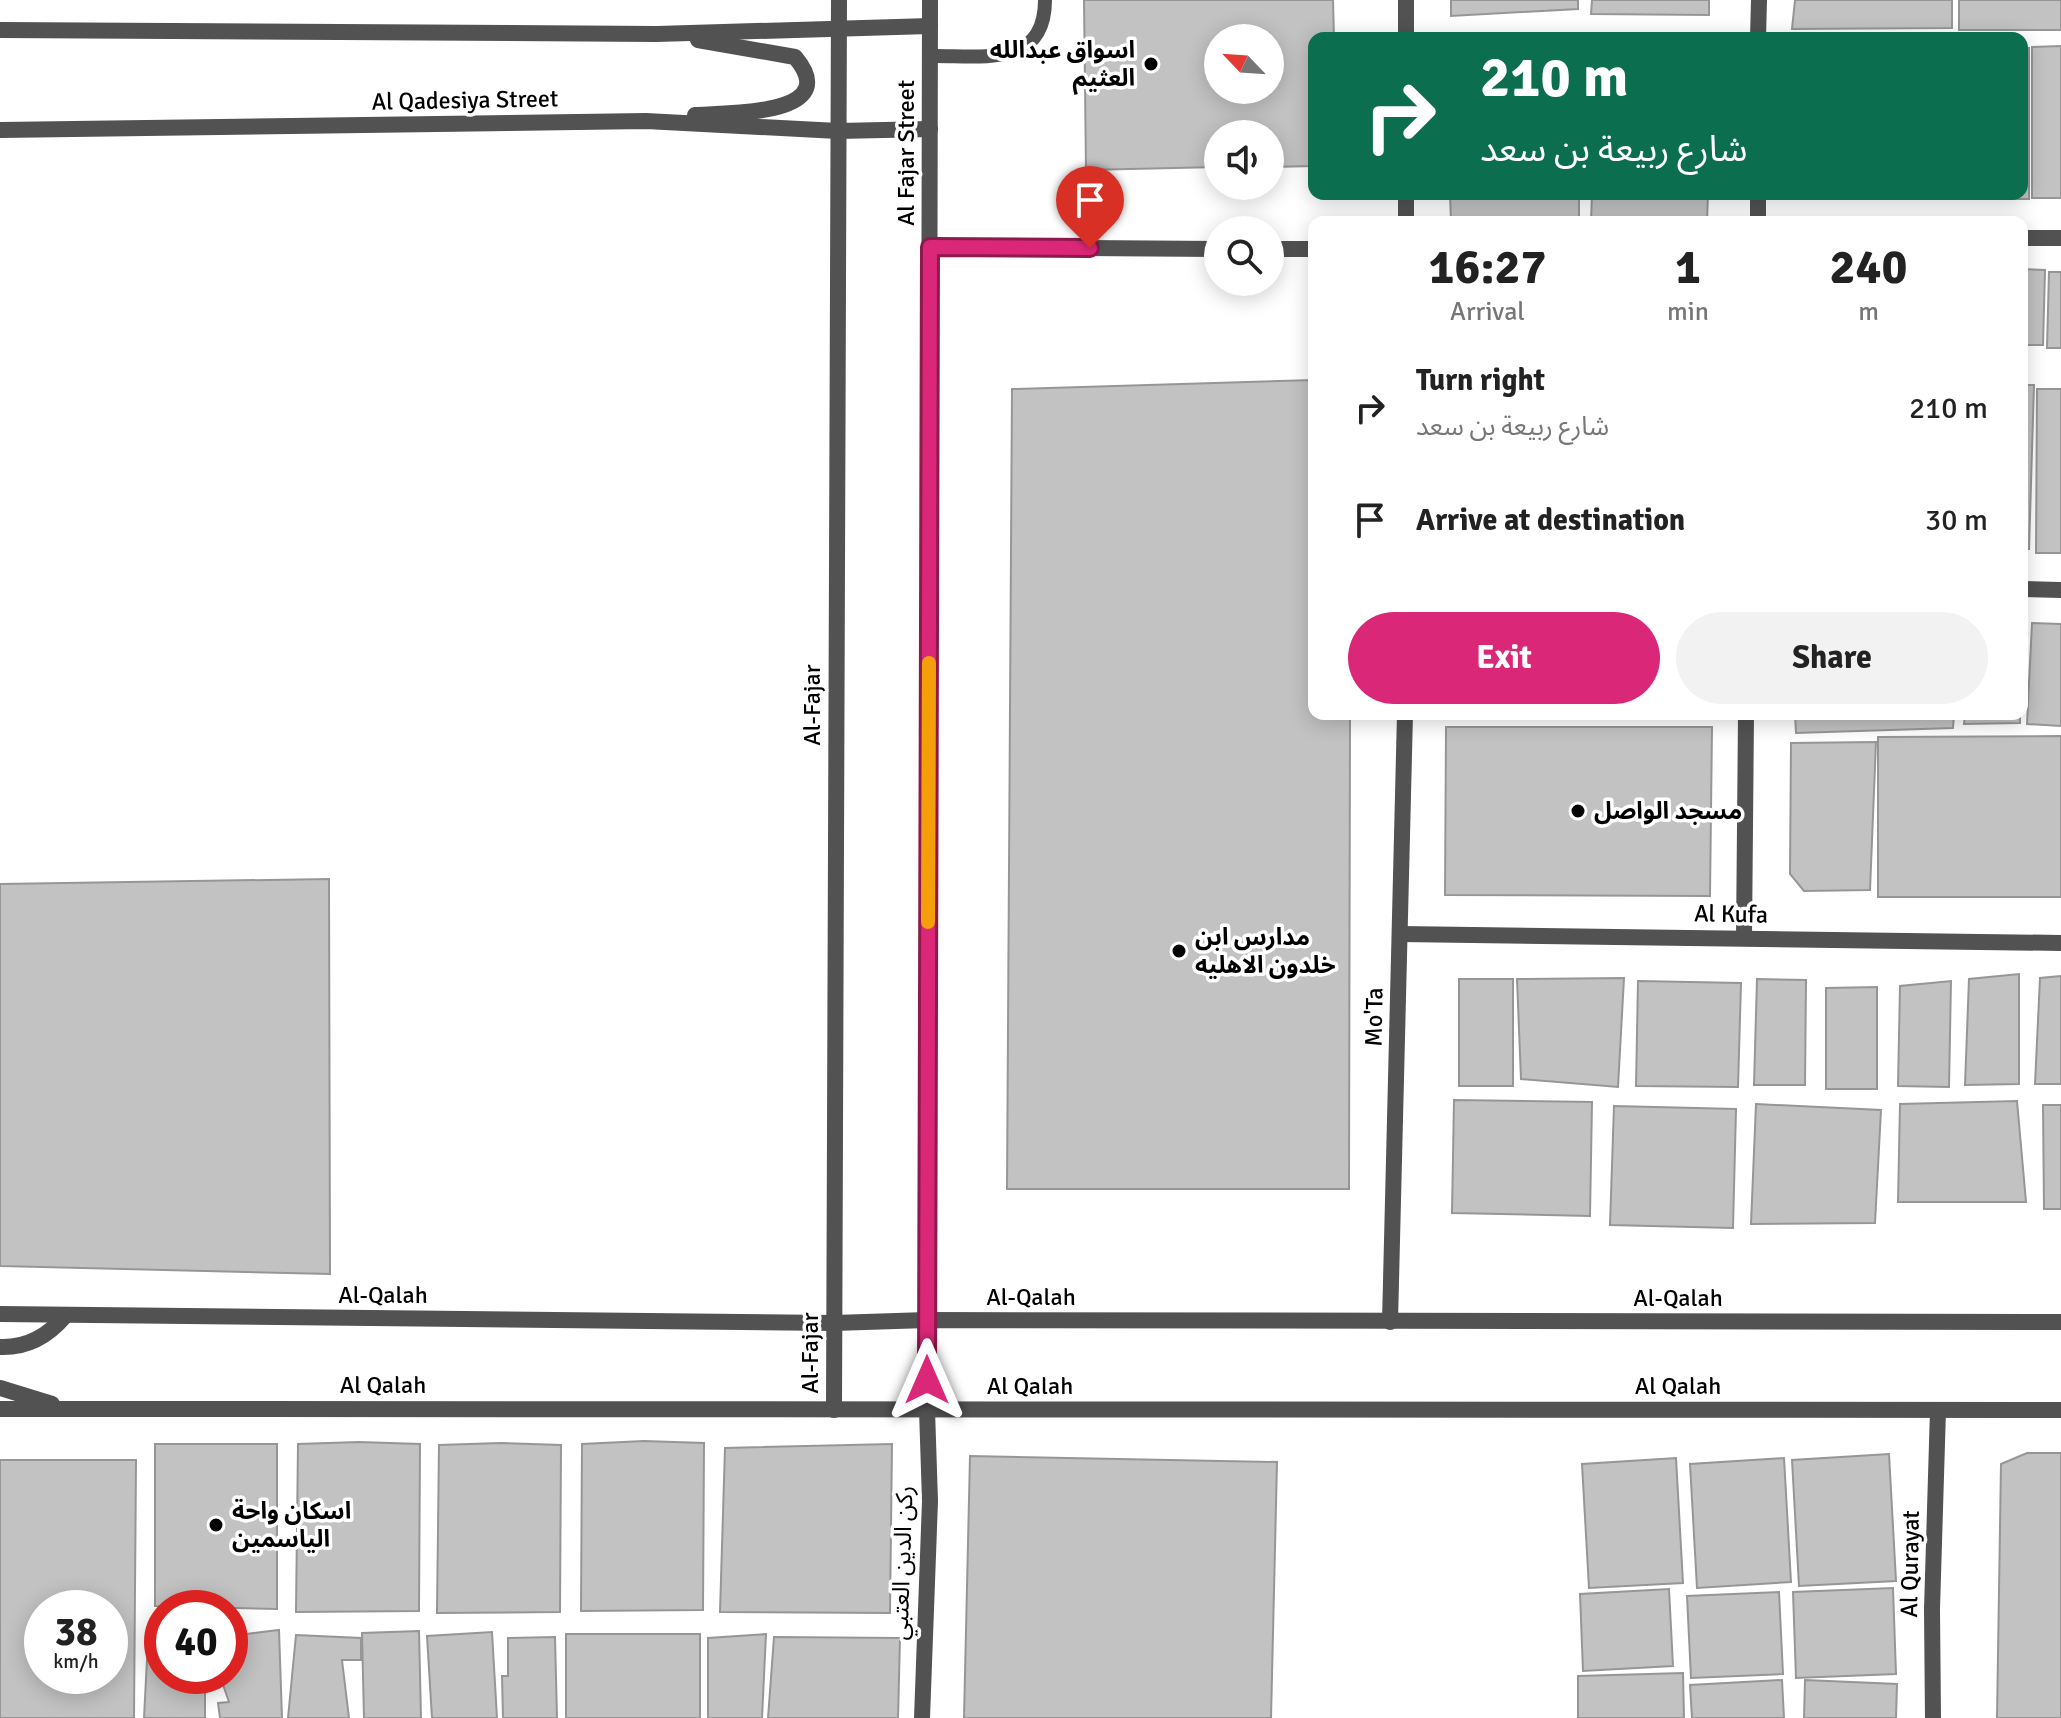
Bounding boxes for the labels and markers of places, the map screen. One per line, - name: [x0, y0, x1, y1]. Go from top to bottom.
- place label: اسواق عبدالله العثيم: [990, 35, 1135, 95]
- marker: اسواق عبدالله العثيم: [1142, 55, 1160, 73]
- pin: [1056, 166, 1124, 248]
- place label: مسجد الواصل: [1594, 796, 1742, 826]
- marker: مسجد الواصل: [1569, 802, 1587, 820]
- place label: مدارس ابن خلدون الاهليه: [1195, 922, 1336, 980]
- marker: مدارس ابن خلدون الاهليه: [1170, 942, 1188, 960]
- place label: اسكان واحة الياسمين: [232, 1496, 351, 1554]
- marker: اسكان واحة الياسمين: [207, 1516, 225, 1534]

